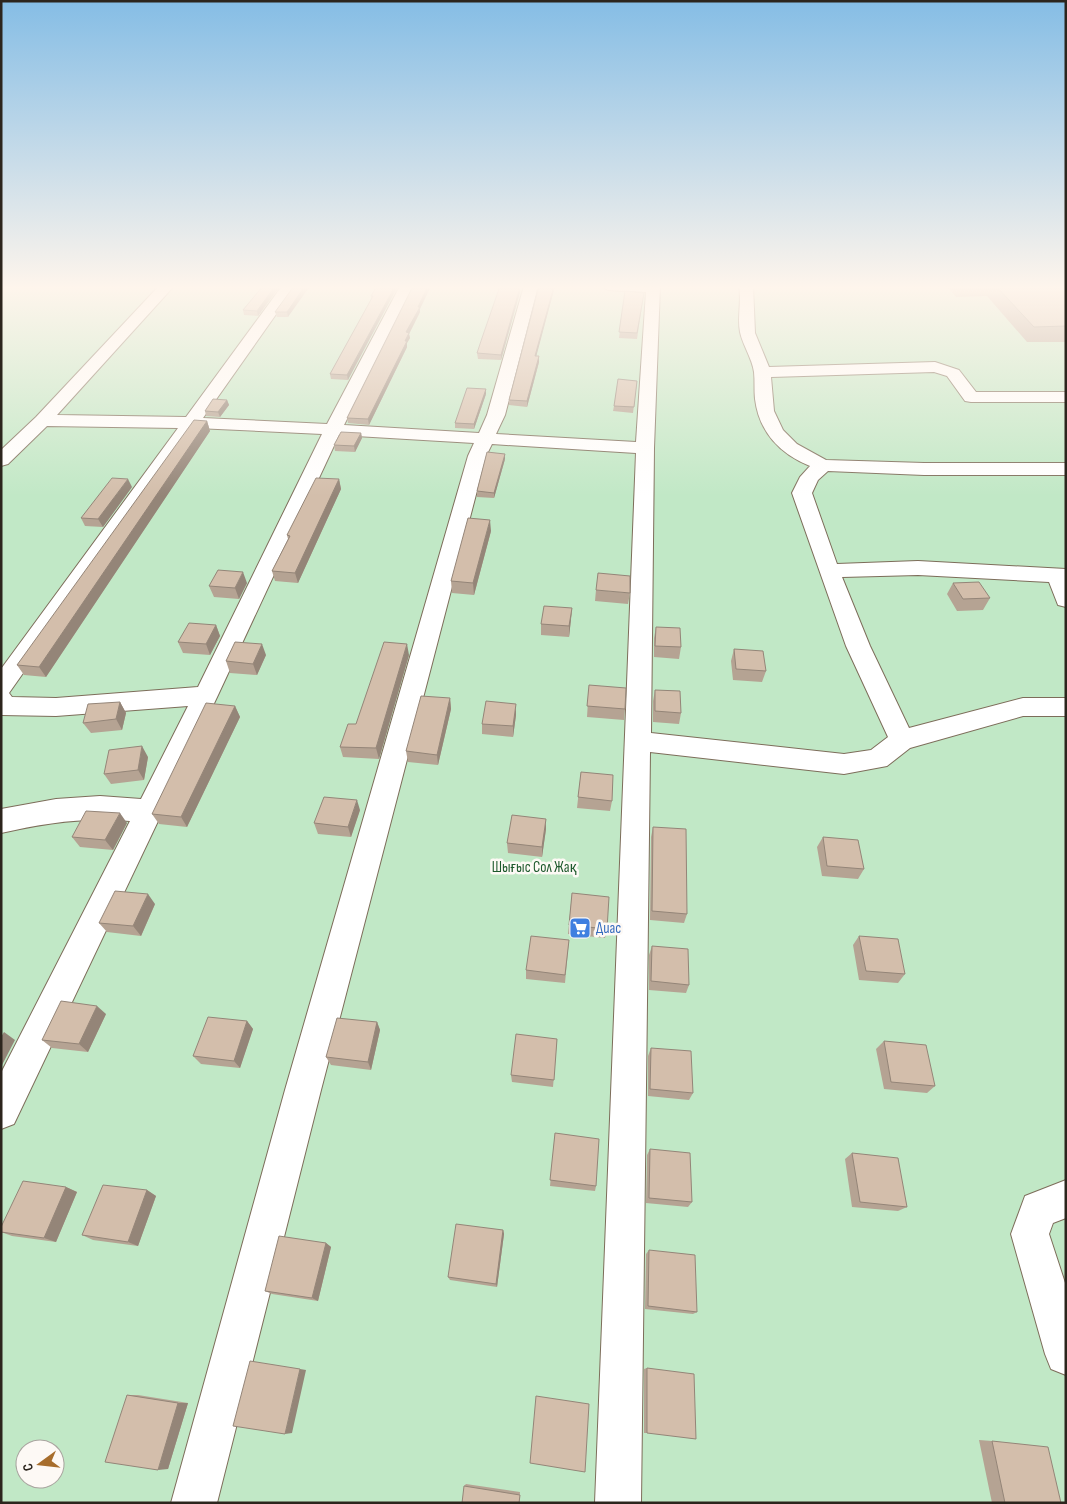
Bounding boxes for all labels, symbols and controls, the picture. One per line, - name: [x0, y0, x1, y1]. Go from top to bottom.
- park label: Шығыс Сол Жақ: [492, 858, 577, 877]
- supermarket icon: Диас: [568, 916, 592, 940]
- place label: Диас: [596, 919, 621, 938]
- north arrow: [15, 1439, 65, 1489]
- text: С: [19, 1462, 37, 1473]

